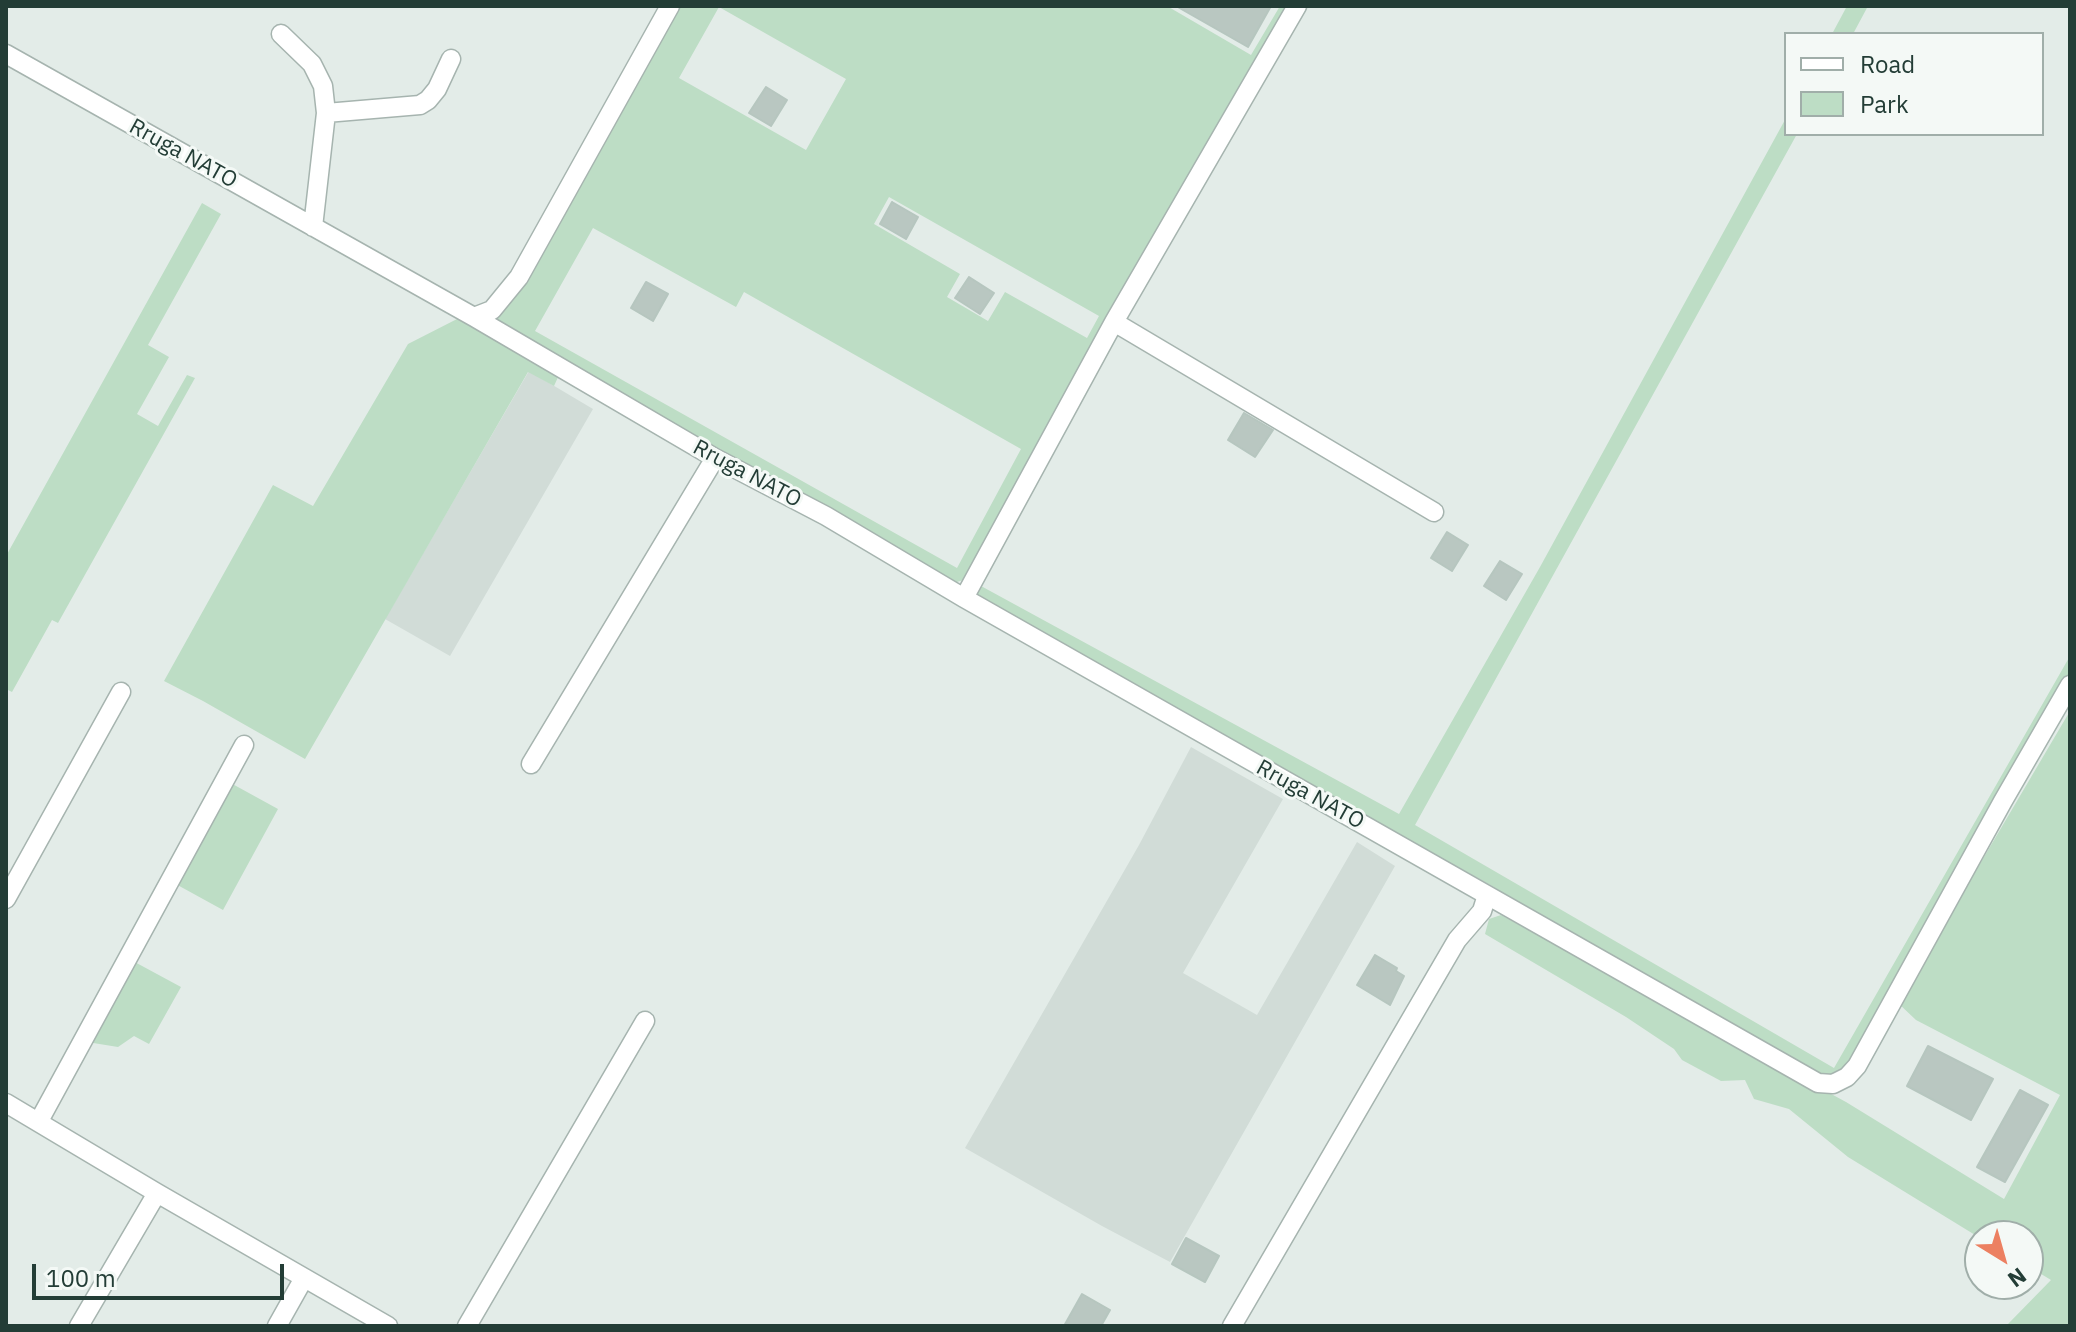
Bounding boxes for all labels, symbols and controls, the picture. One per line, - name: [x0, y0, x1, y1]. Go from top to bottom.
- legend: [1784, 32, 2044, 136]
- text: Road: [1860, 48, 1915, 80]
- text: Park: [1860, 88, 1909, 120]
- street label: Rruga NATO: [125, 114, 241, 194]
- street label: Rruga NATO: [688, 434, 806, 514]
- street label: Rruga NATO: [1252, 755, 1368, 835]
- north arrow: [1964, 1220, 2044, 1300]
- scale bar: [36, 1248, 288, 1298]
- text: 100 m: [46, 1262, 116, 1294]
- text: N: [2002, 1262, 2033, 1294]

